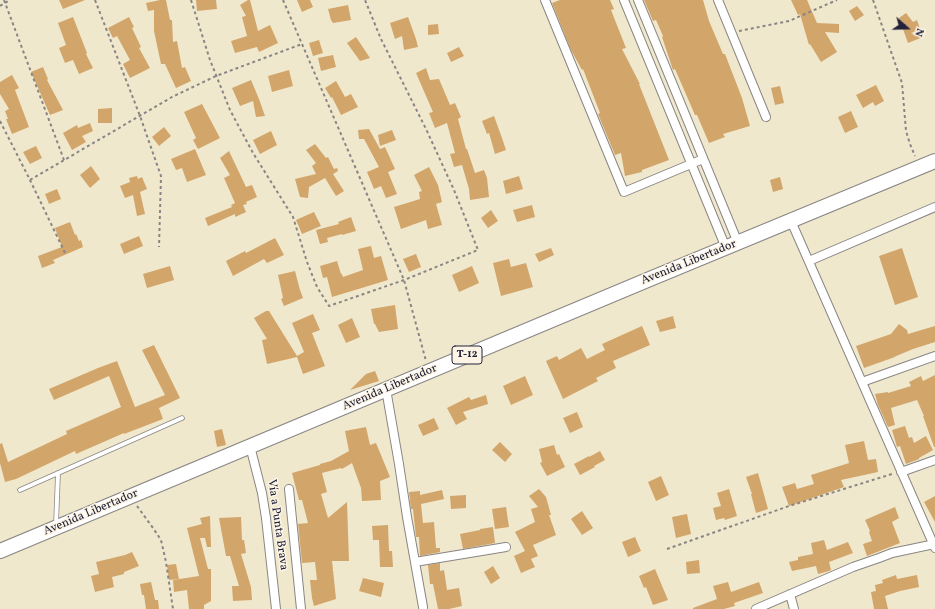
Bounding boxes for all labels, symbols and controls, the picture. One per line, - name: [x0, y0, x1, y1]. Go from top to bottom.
- north arrow: [887, 8, 927, 48]
- text: N: [910, 26, 927, 39]
- street label: Avenida Libertador: [639, 237, 739, 289]
- road number: T-12: [452, 346, 482, 364]
- street label: Avenida Libertador: [340, 362, 440, 414]
- street label: Vía a Punta Brava: [263, 479, 291, 571]
- street label: Avenida Libertador: [41, 487, 141, 539]

